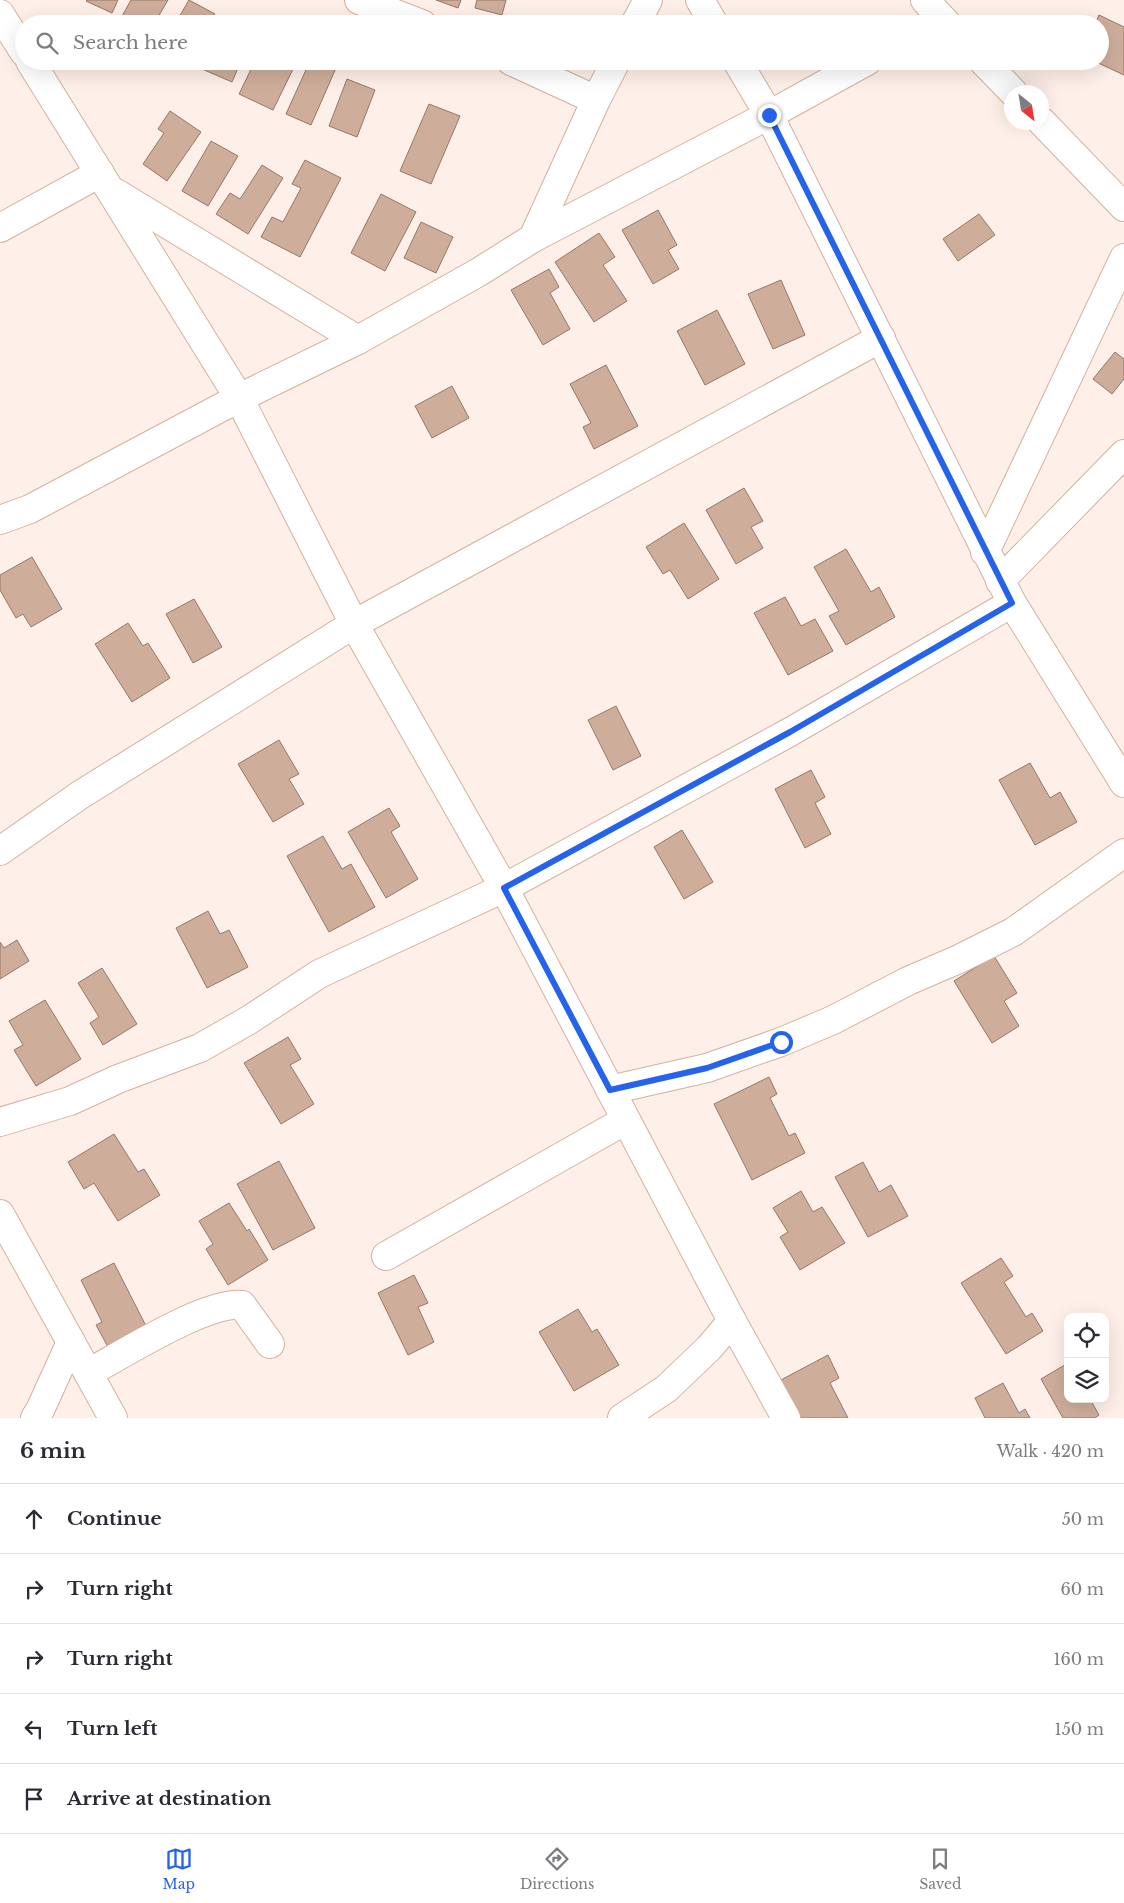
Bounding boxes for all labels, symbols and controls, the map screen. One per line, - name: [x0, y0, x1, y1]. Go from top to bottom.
- search box: [15, 15, 1109, 70]
- icon: search: [33, 29, 61, 57]
- text: Search here: [73, 31, 188, 54]
- north arrow: [1004, 85, 1049, 130]
- route end: [758, 104, 781, 127]
- route start: [770, 1031, 793, 1054]
- map controls: [1064, 1313, 1109, 1403]
- button: locate: [1064, 1313, 1109, 1358]
- button: layers: [1064, 1358, 1109, 1403]
- text: 6 min: [20, 1438, 86, 1464]
- text: Walk · 420 m: [997, 1441, 1104, 1461]
- icon: ahead: [20, 1505, 48, 1533]
- text: Continue: [67, 1507, 162, 1530]
- text: 50 m: [1062, 1509, 1104, 1529]
- icon: right: [20, 1575, 48, 1603]
- text: Turn right: [67, 1577, 173, 1600]
- text: 60 m: [1061, 1579, 1104, 1599]
- icon: right: [20, 1645, 48, 1673]
- text: Turn right: [67, 1647, 173, 1670]
- text: 160 m: [1053, 1649, 1104, 1669]
- icon: left: [20, 1715, 48, 1743]
- text: Turn left: [67, 1717, 158, 1740]
- text: 150 m: [1055, 1719, 1104, 1739]
- icon: arrive: [20, 1785, 48, 1813]
- text: Arrive at destination: [67, 1787, 271, 1810]
- tab: Map: [162, 1845, 195, 1893]
- tab: Directions: [520, 1845, 594, 1893]
- tab: Saved: [919, 1845, 962, 1893]

